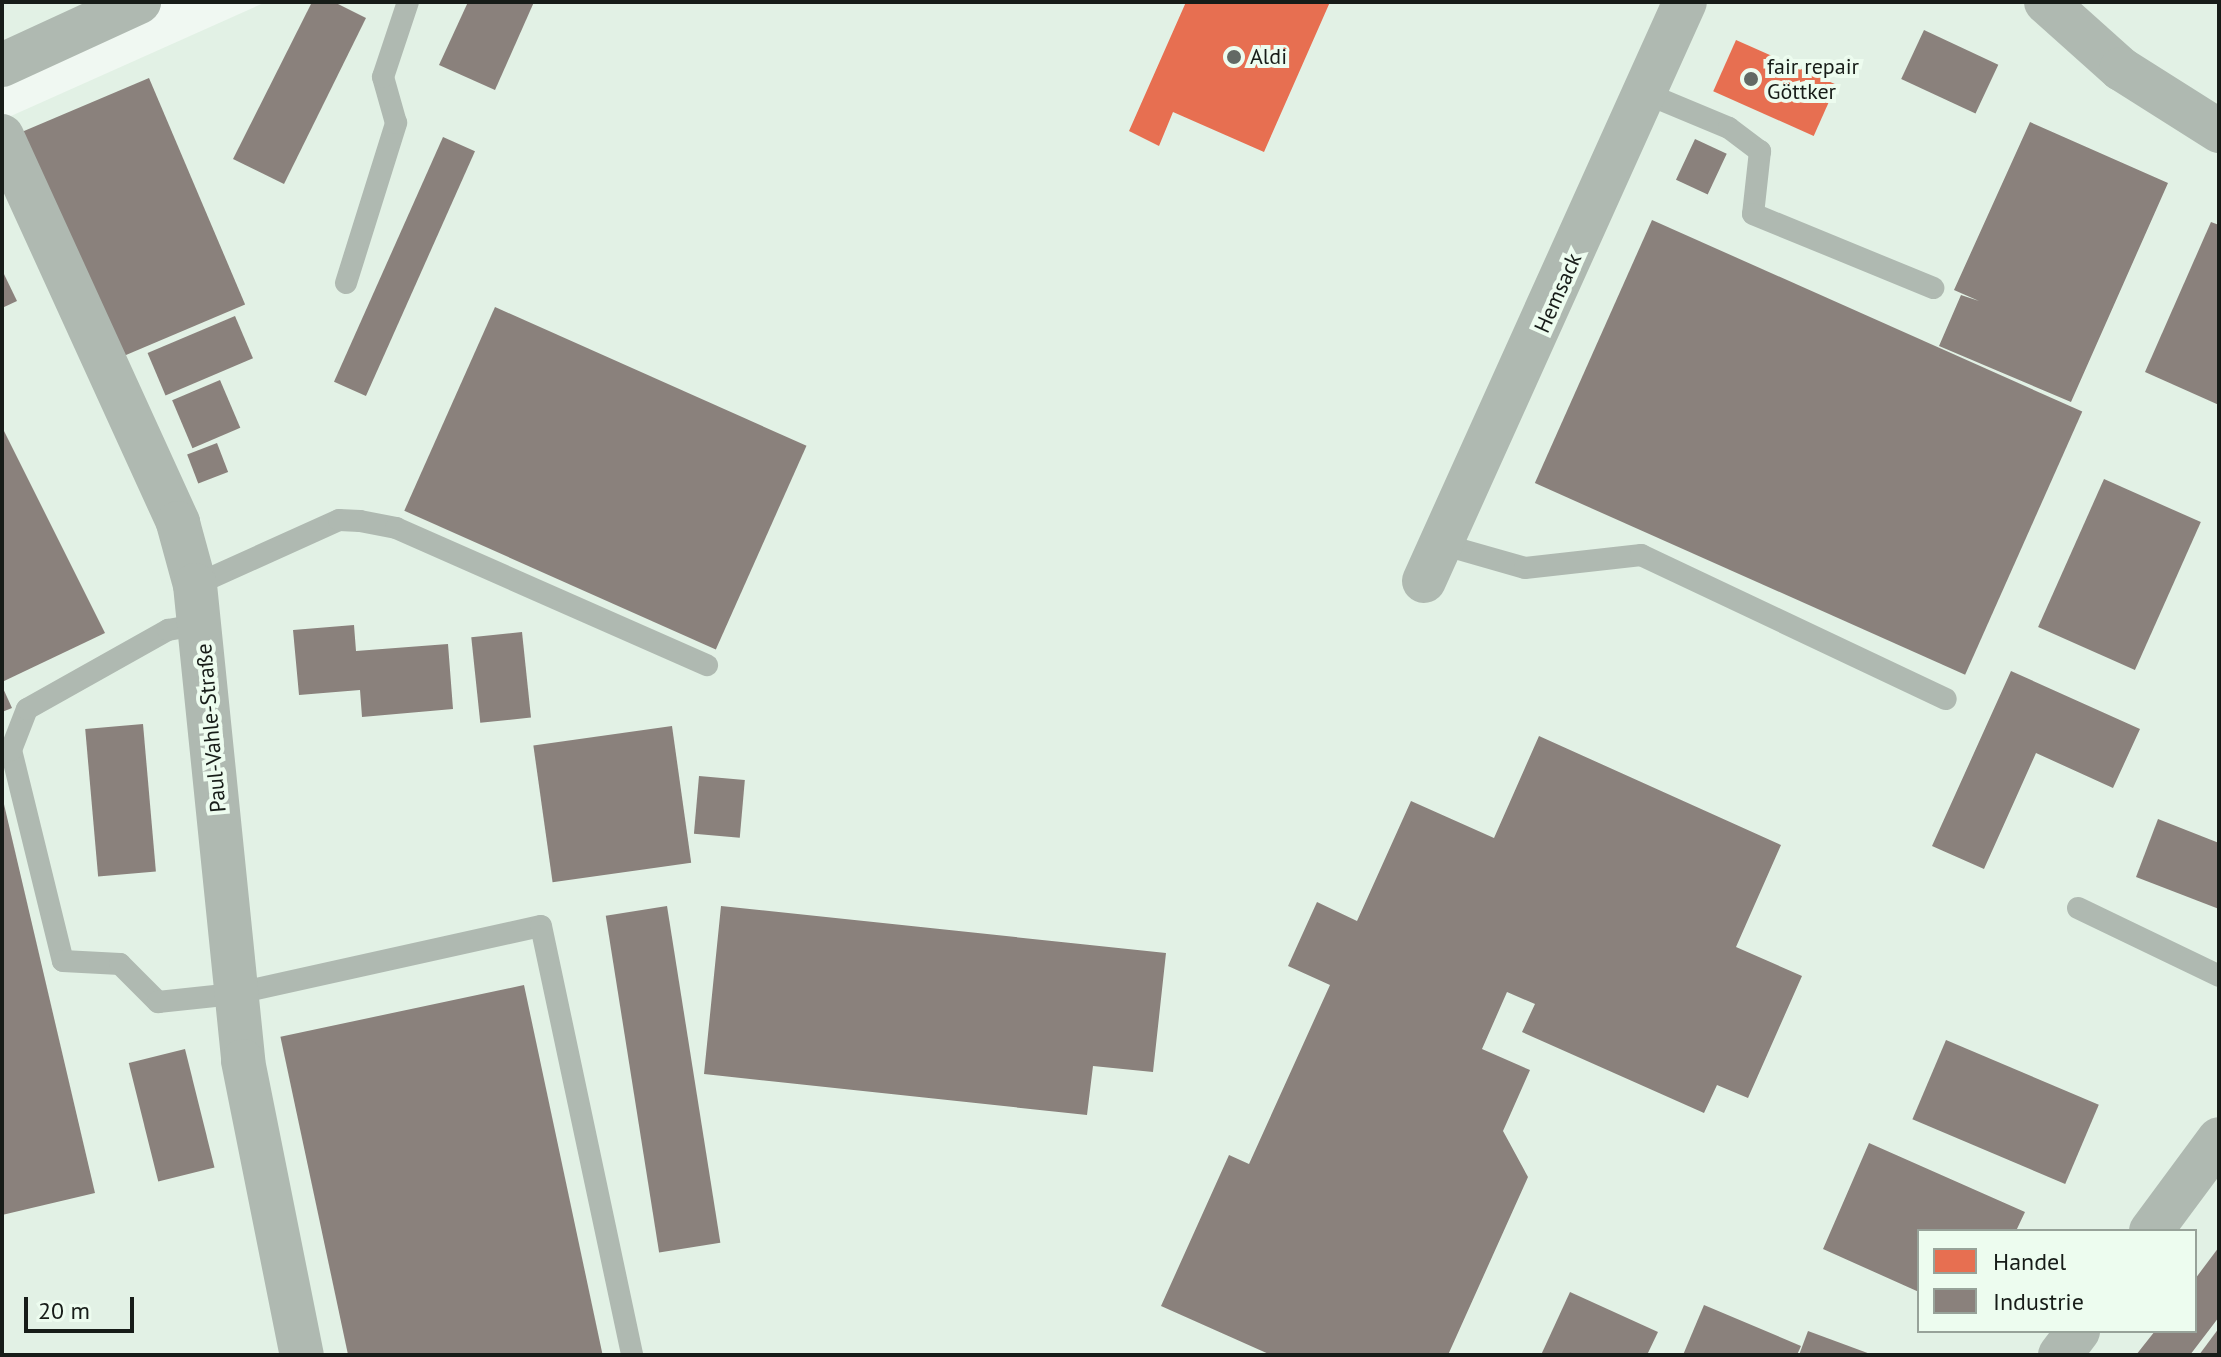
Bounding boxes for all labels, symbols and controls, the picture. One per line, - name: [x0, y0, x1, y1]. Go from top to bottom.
- place label: Aldi: [1250, 44, 1287, 70]
- marker: Aldi: [1225, 48, 1243, 66]
- place label: fair repair Göttker: [1767, 53, 1859, 104]
- marker: fair repair Göttker: [1742, 70, 1760, 88]
- street label: Hemsack: [1529, 249, 1587, 337]
- street label: Paul-Vahle-Straße: [190, 642, 232, 814]
- legend: [1917, 1229, 2197, 1333]
- text: Handel: [1993, 1246, 2066, 1277]
- scale bar: [28, 1281, 138, 1331]
- text: Industrie: [1993, 1286, 2084, 1317]
- text: 20 m: [38, 1295, 90, 1326]

